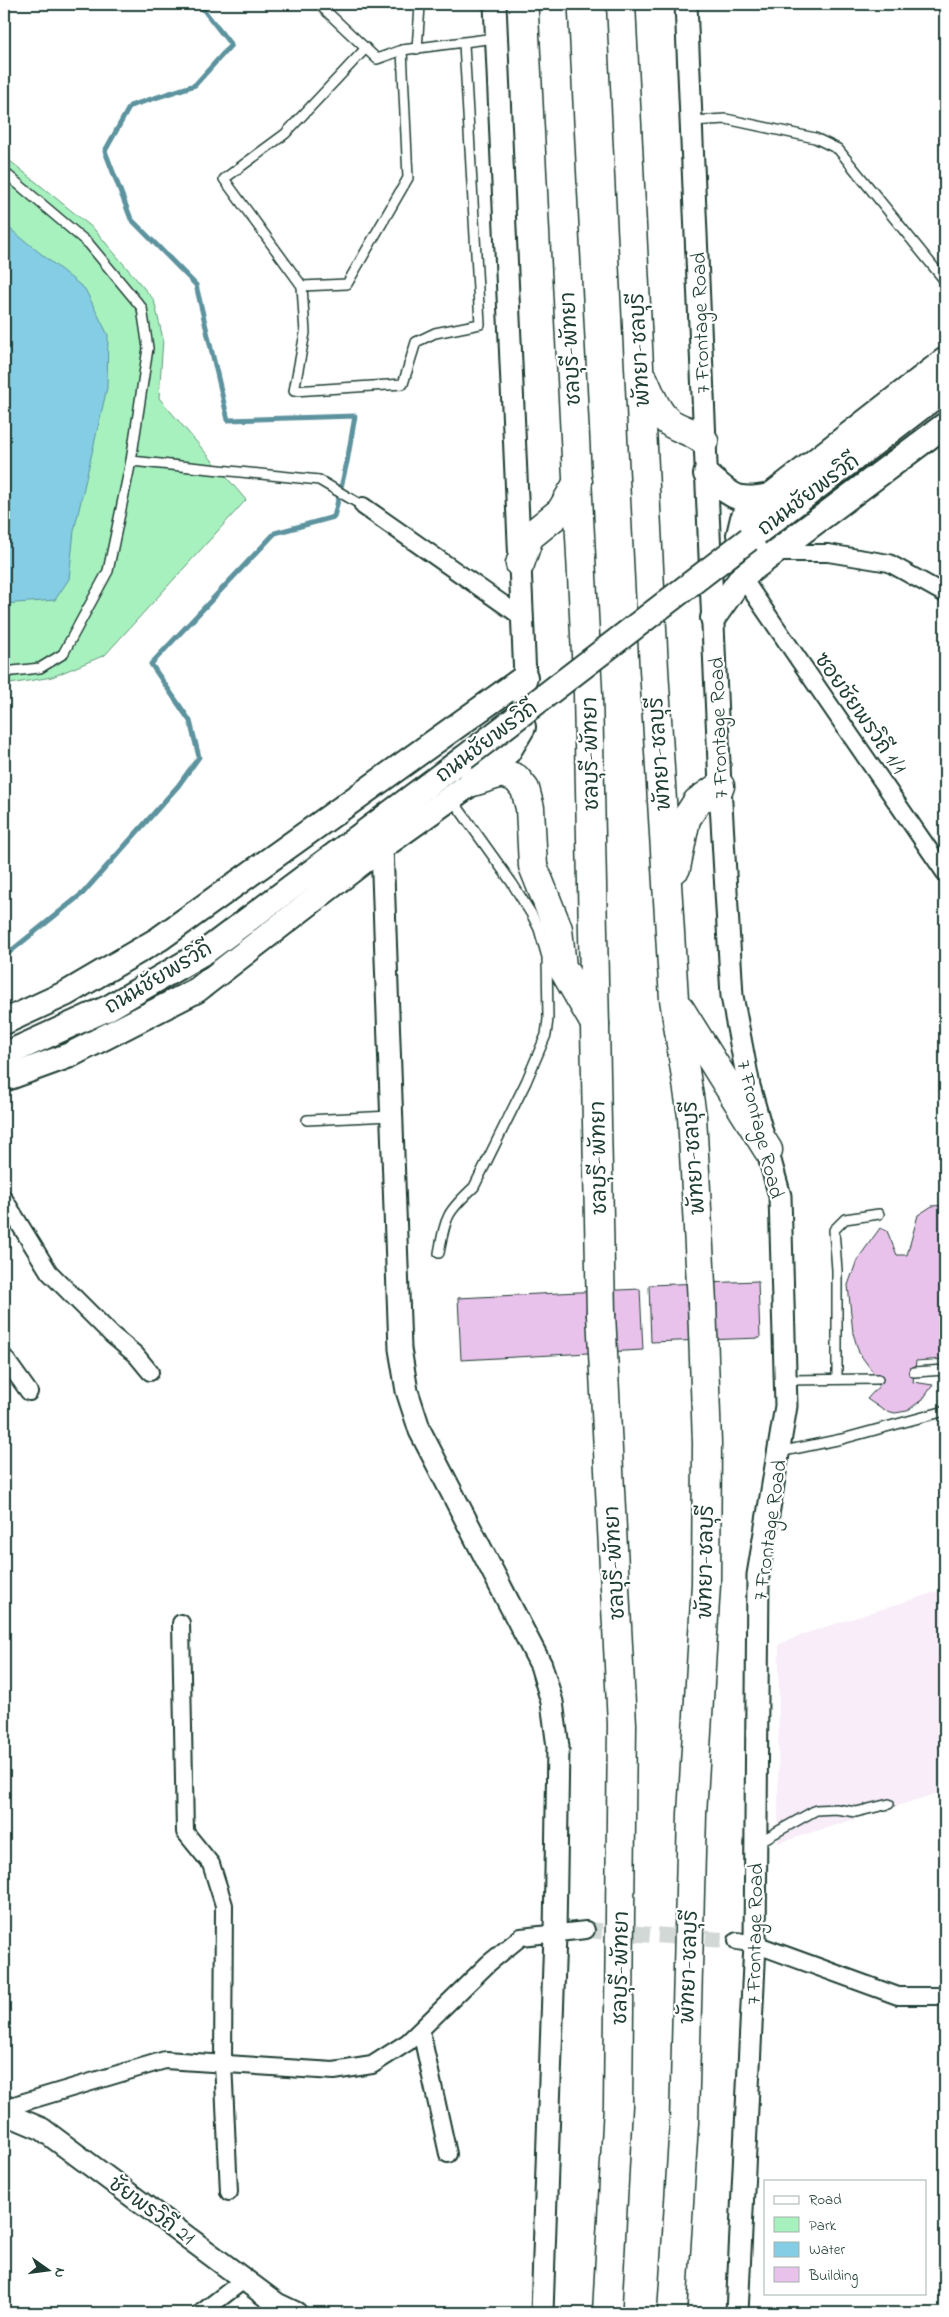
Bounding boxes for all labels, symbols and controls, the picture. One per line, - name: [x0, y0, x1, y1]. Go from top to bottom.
- street label: 7 Frontage Road: [685, 251, 721, 394]
- street label: ชลบุรี-พัทยา: [554, 291, 590, 407]
- street label: พัทยา-ชลบุรี: [623, 292, 659, 408]
- street label: ถนนชัยพรวิถี: [752, 447, 866, 544]
- street label: ซอยชัยพรวิถี 1/1: [806, 647, 913, 782]
- street label: 7 Frontage Road: [703, 656, 739, 799]
- street label: ถนนชัยพรวิถี: [430, 694, 544, 791]
- street label: พัทยา-ชลบุรี: [642, 696, 680, 812]
- street label: ชลบุรี-พัทยา: [576, 697, 608, 811]
- street label: ถนนชัยพรวิถี: [100, 935, 219, 1023]
- street label: 7 Frontage Road: [725, 1057, 791, 1203]
- street label: พัทยา-ชลบุรี: [676, 1100, 714, 1216]
- street label: ชลบุรี-พัทยา: [584, 1101, 616, 1215]
- street label: 7 Frontage Road: [746, 1458, 798, 1603]
- street label: ชลบุรี-พัทยา: [598, 1505, 634, 1621]
- street label: พัทยา-ชลบุรี: [691, 1505, 723, 1619]
- street label: 7 Frontage Road: [740, 1863, 774, 2005]
- street label: พัทยา-ชลบุรี: [673, 1909, 707, 2025]
- street label: ชลบุรี-พัทยา: [606, 1911, 638, 2025]
- street label: ชัยพรวิถี 21: [101, 2170, 201, 2254]
- legend: [764, 2180, 926, 2294]
- text: Road: [809, 2189, 842, 2211]
- text: Park: [809, 2215, 837, 2237]
- text: Water: [809, 2239, 845, 2261]
- north arrow: [22, 2244, 72, 2294]
- text: Building: [808, 2265, 858, 2288]
- text: N: [48, 2266, 70, 2280]

